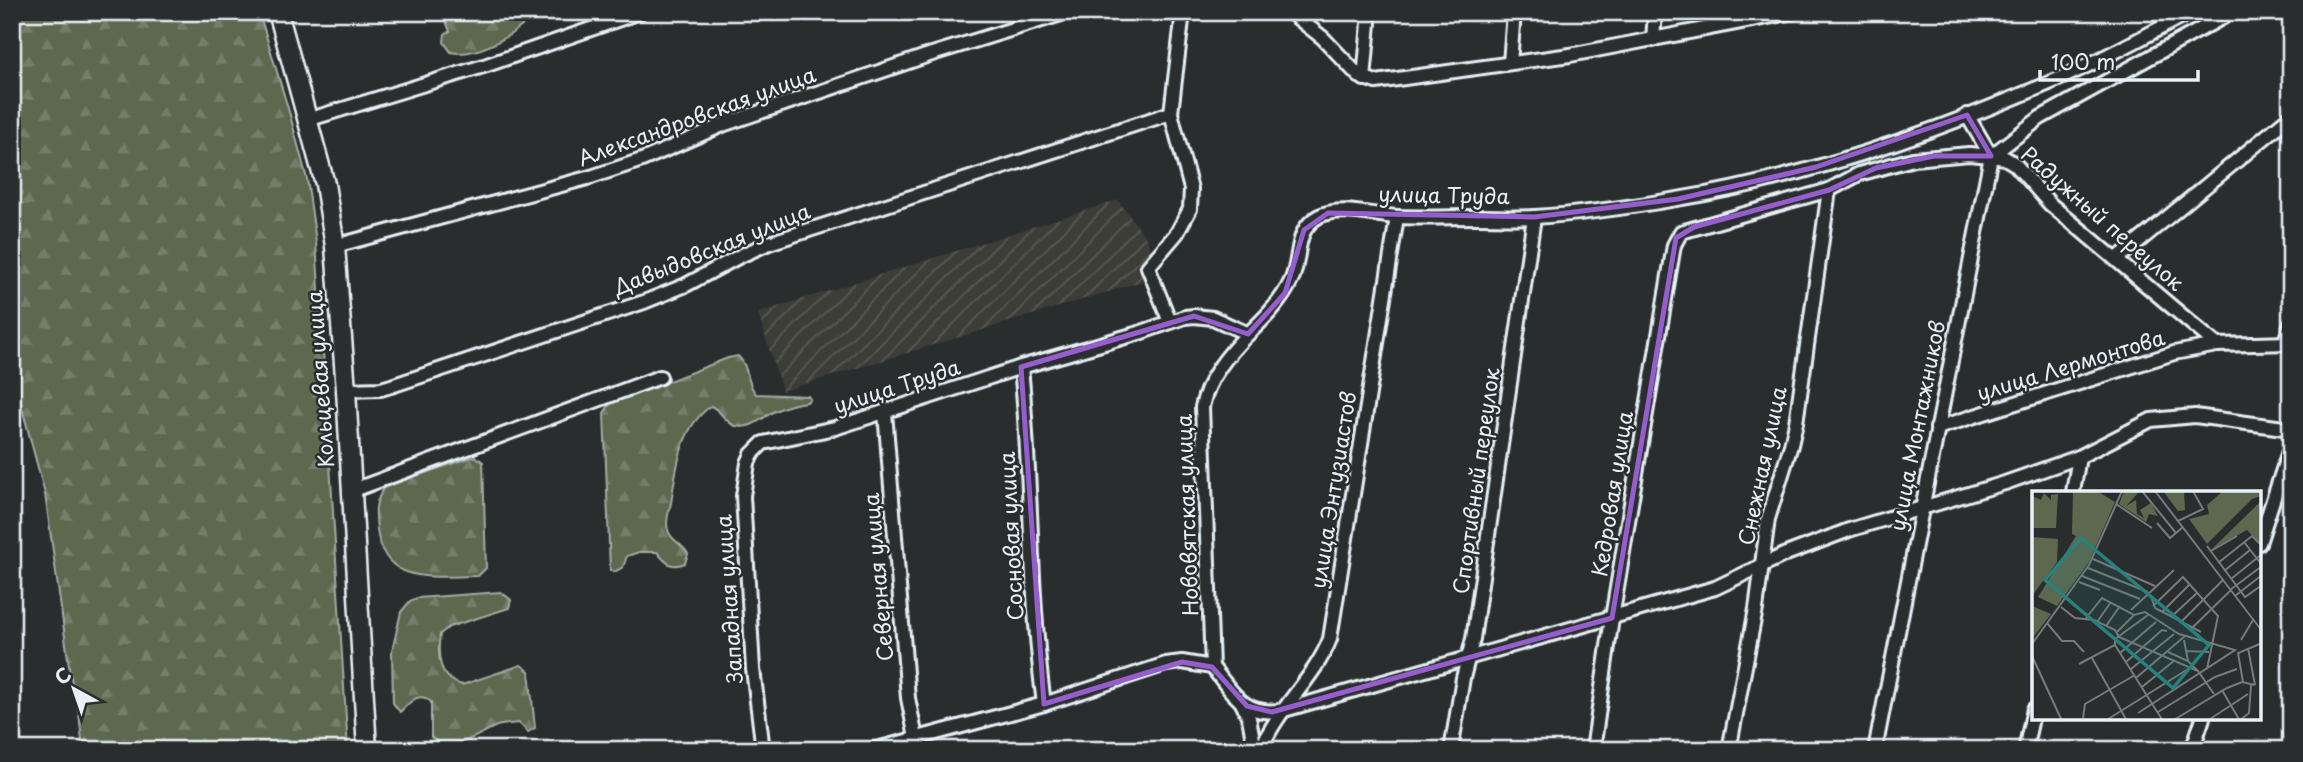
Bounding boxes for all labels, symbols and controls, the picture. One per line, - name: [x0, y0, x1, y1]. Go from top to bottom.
- scale bar: [2040, 38, 2198, 82]
- text: 100 m: [2051, 45, 2115, 77]
- street label: Александровская улица: [573, 57, 820, 173]
- street label: Радужный переулок: [2015, 138, 2192, 298]
- street label: улица Труда: [1378, 177, 1510, 211]
- street label: Давыдовская улица: [607, 194, 815, 303]
- street label: Кольцевая улица: [297, 289, 341, 469]
- street label: улица Монтажников: [1880, 318, 1952, 534]
- street label: улица Лермонтова: [1972, 320, 2168, 408]
- street label: улица Труда: [829, 350, 964, 421]
- street label: Спортивный переулок: [1443, 365, 1507, 596]
- street label: Снежная улица: [1729, 382, 1794, 548]
- street label: улица Энтузиастов: [1301, 389, 1363, 591]
- street label: Кедровая улица: [1582, 408, 1640, 579]
- street label: Нововятская улица: [1166, 413, 1206, 617]
- street label: Сосновая улица: [990, 450, 1030, 621]
- street label: Северная улица: [854, 491, 900, 663]
- inset map: [2032, 491, 2261, 720]
- street label: Западная улица: [706, 513, 750, 685]
- north arrow: [38, 654, 108, 724]
- text: С: [48, 660, 77, 691]

